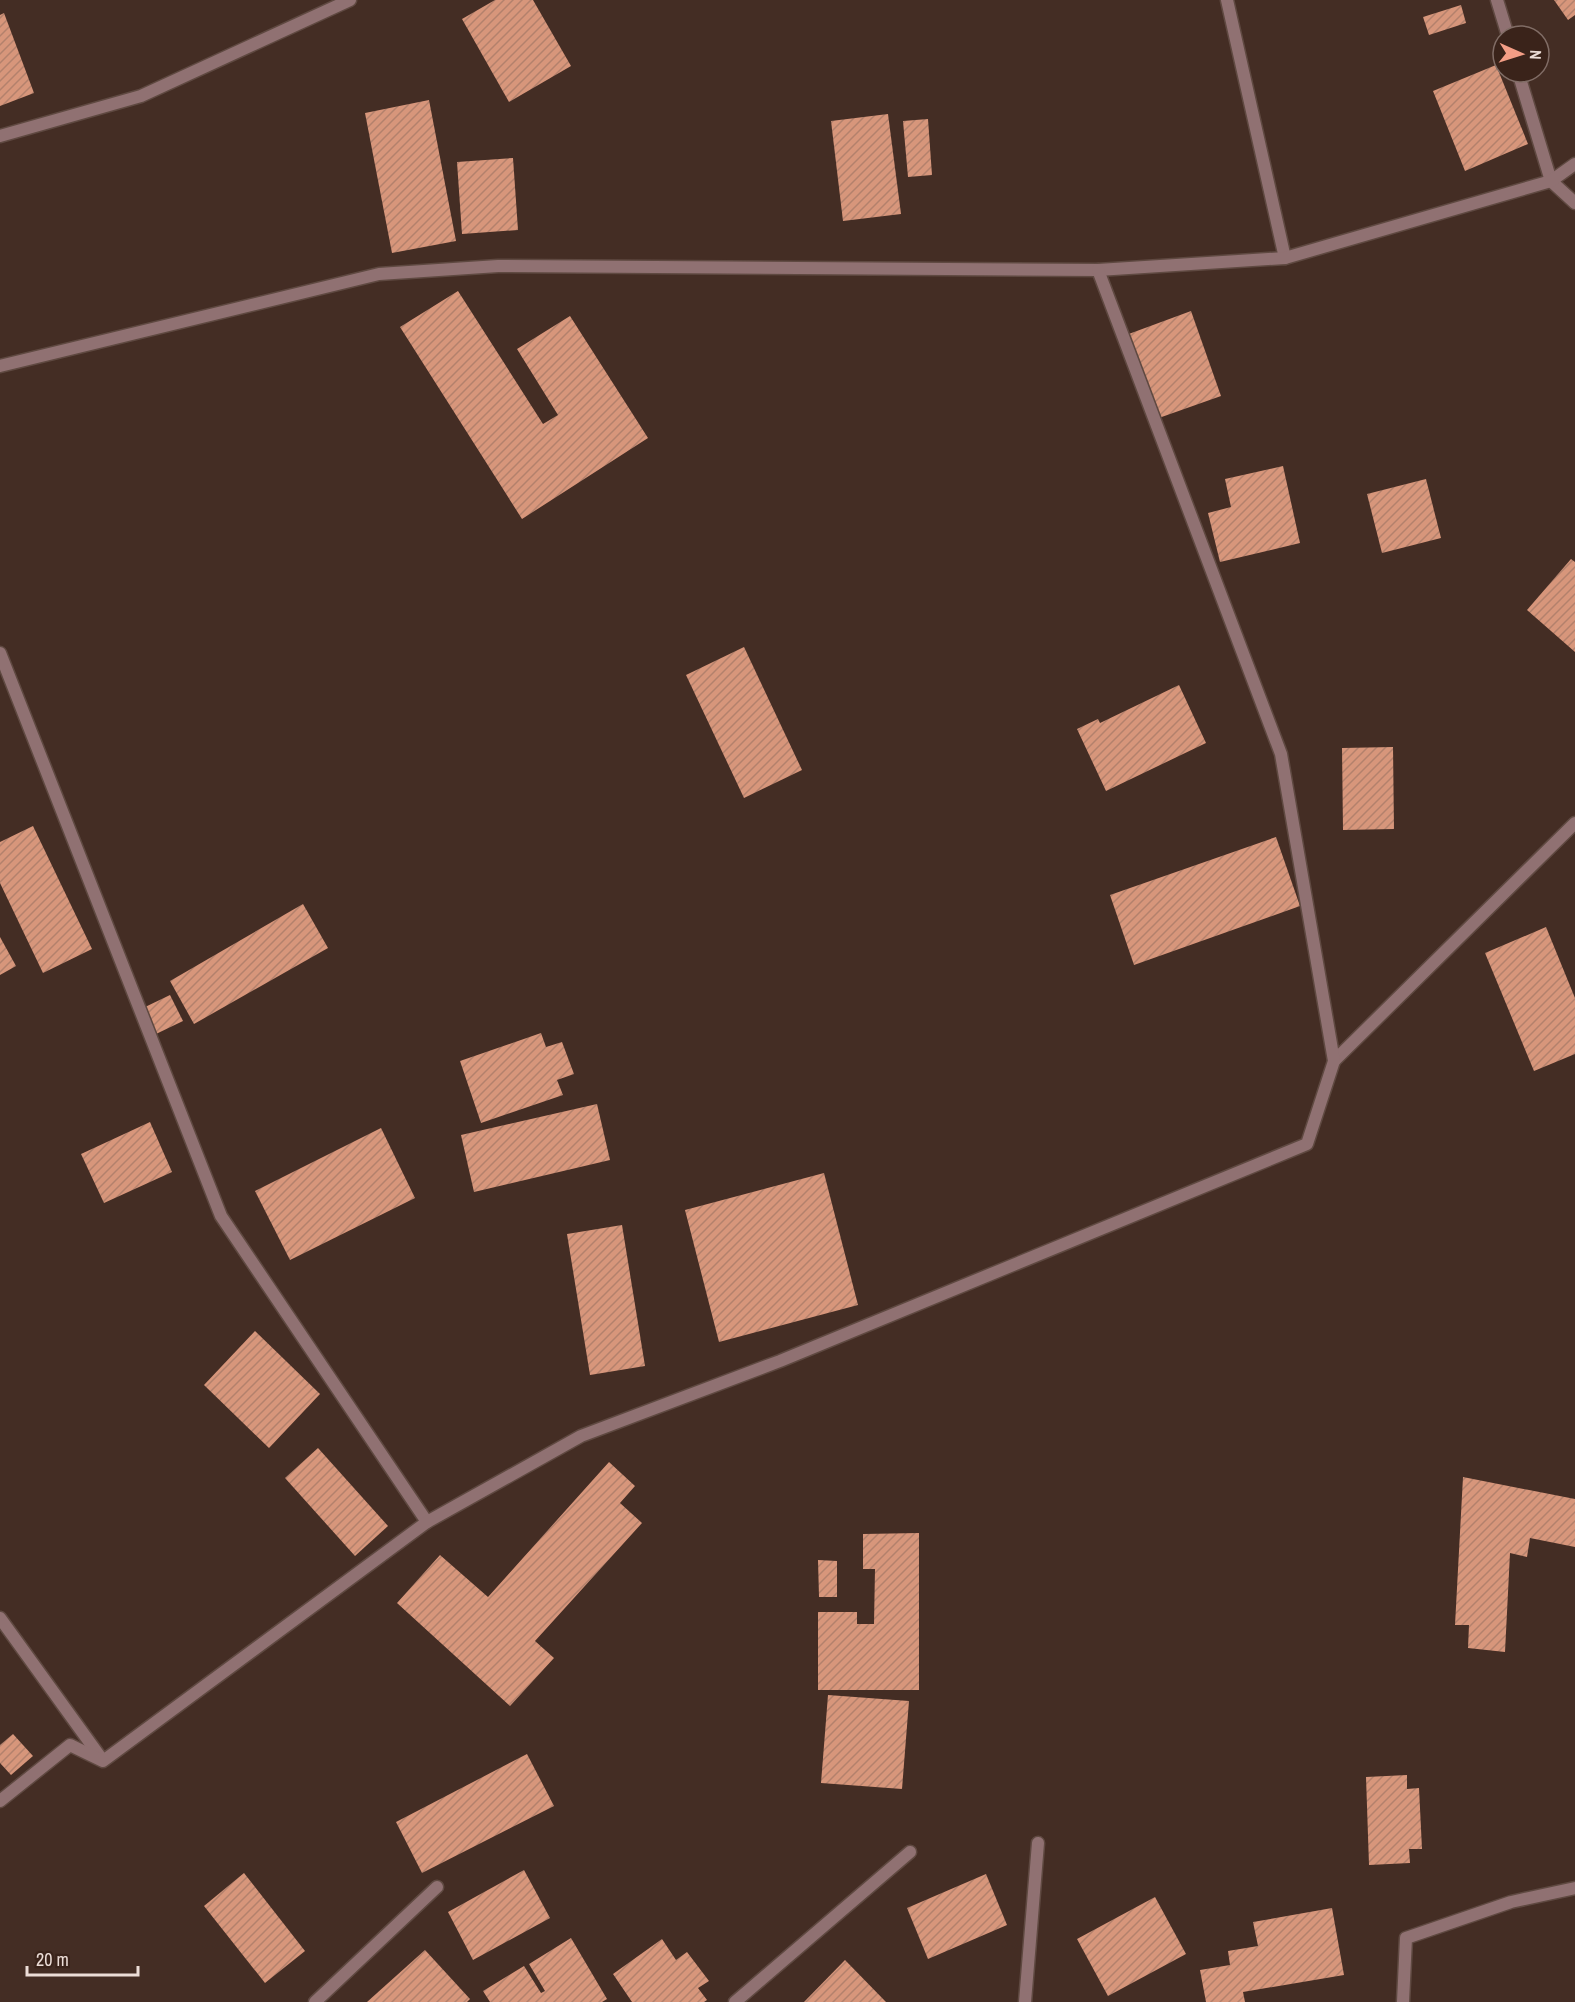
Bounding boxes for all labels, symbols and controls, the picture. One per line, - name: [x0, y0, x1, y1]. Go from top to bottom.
- north arrow: [1491, 24, 1551, 84]
- text: N: [1525, 49, 1547, 60]
- scale bar: [27, 1939, 138, 1977]
- text: 20 m: [36, 1947, 69, 1972]

